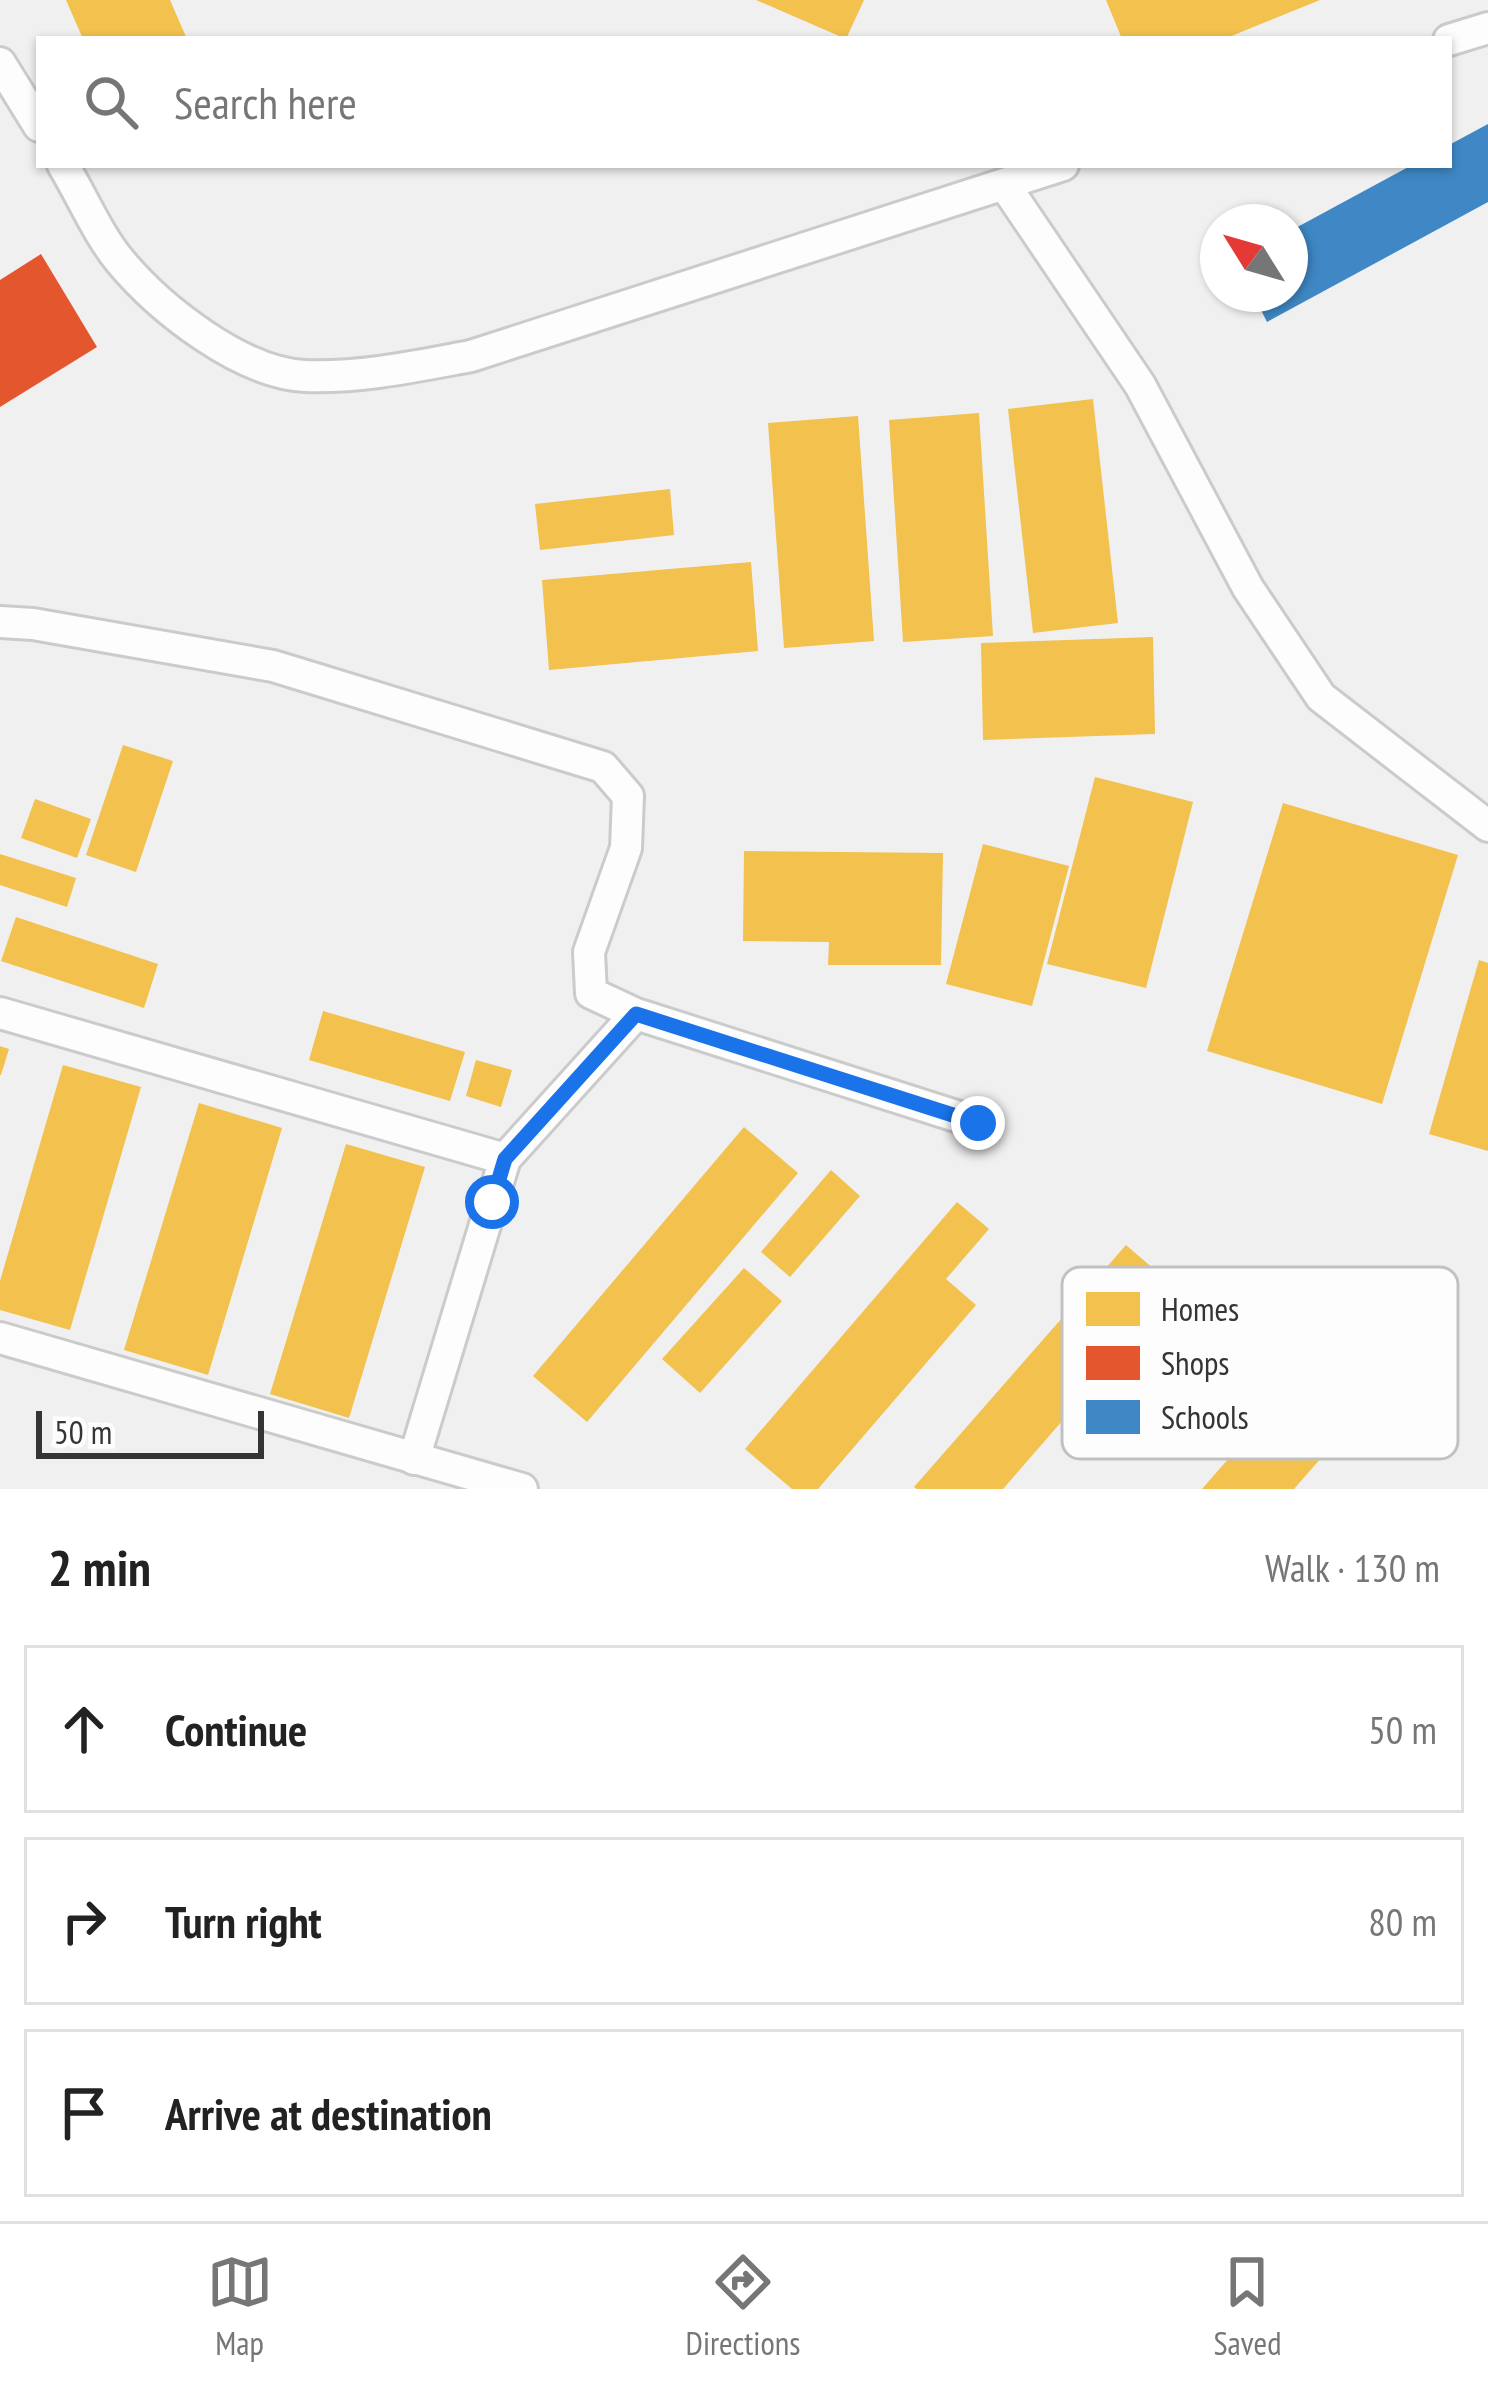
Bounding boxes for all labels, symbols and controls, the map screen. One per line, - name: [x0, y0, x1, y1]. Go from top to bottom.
- search box: [36, 36, 1452, 168]
- icon: search: [78, 69, 144, 135]
- text: Search here: [174, 73, 357, 131]
- north arrow: [1200, 204, 1308, 312]
- route end: [951, 1096, 1005, 1150]
- route start: [465, 1175, 519, 1229]
- legend: [1062, 1267, 1458, 1459]
- text: Homes: [1161, 1287, 1239, 1330]
- text: Shops: [1161, 1341, 1229, 1384]
- text: Schools: [1161, 1395, 1249, 1438]
- scale bar: [36, 1405, 264, 1458]
- text: 50 m: [54, 1410, 112, 1453]
- text: 2 min: [48, 1534, 151, 1600]
- text: Walk · 130 m: [1265, 1542, 1440, 1593]
- icon: ahead: [51, 1696, 117, 1762]
- text: Continue: [165, 1700, 307, 1758]
- text: 50 m: [1368, 1704, 1437, 1755]
- icon: right: [51, 1888, 117, 1954]
- text: Turn right: [165, 1892, 322, 1950]
- text: 80 m: [1368, 1896, 1437, 1947]
- icon: arrive: [51, 2080, 117, 2146]
- text: Arrive at destination: [165, 2084, 492, 2142]
- tab: Map: [207, 2249, 273, 2364]
- tab: Directions: [686, 2249, 800, 2364]
- tab: Saved: [1213, 2249, 1281, 2364]

